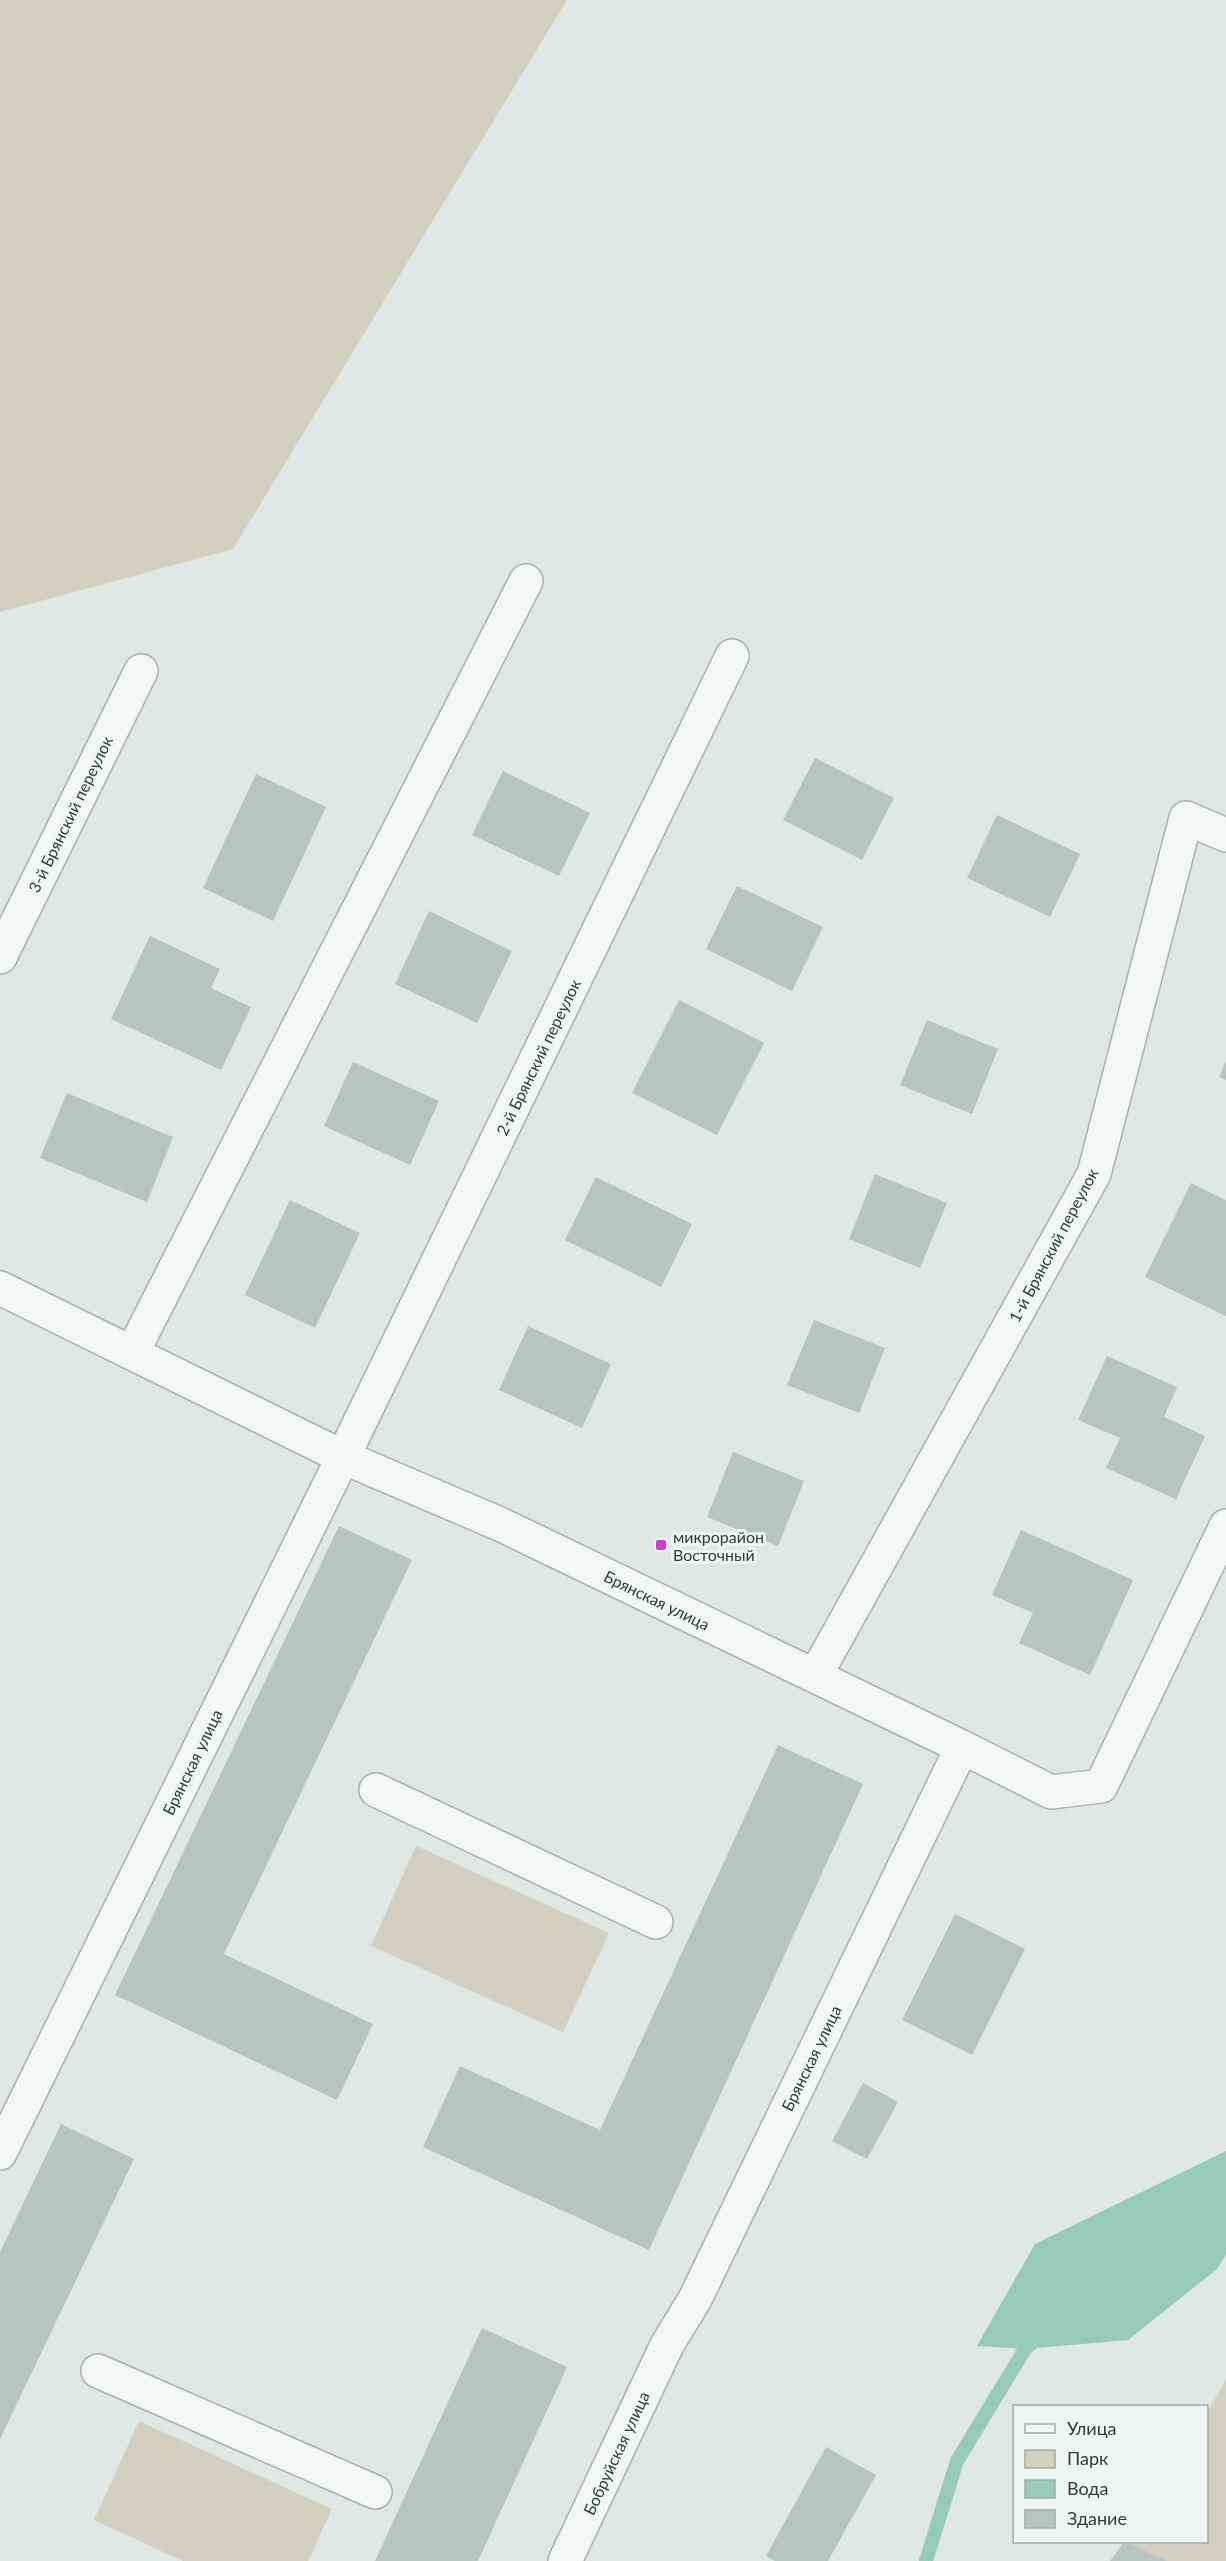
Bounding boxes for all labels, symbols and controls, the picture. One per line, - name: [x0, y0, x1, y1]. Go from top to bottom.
- street label: 3-й Брянский переулок: [24, 732, 116, 895]
- street label: 2-й Брянский переулок: [492, 975, 584, 1138]
- street label: 1-й Брянский переулок: [1004, 1164, 1102, 1325]
- place label: микрорайон Восточный: [673, 1527, 764, 1564]
- marker: микрорайон Восточный: [654, 1538, 668, 1552]
- street label: Брянская улица: [601, 1566, 713, 1634]
- street label: Брянская улица: [158, 1706, 226, 1818]
- street label: Брянская улица: [777, 2002, 845, 2114]
- street label: Бобруйская улица: [579, 2388, 653, 2518]
- legend: [1013, 2405, 1208, 2543]
- text: Улица: [1067, 2417, 1117, 2439]
- text: Парк: [1067, 2447, 1109, 2469]
- text: Вода: [1067, 2477, 1108, 2499]
- text: Здание: [1067, 2507, 1127, 2529]

